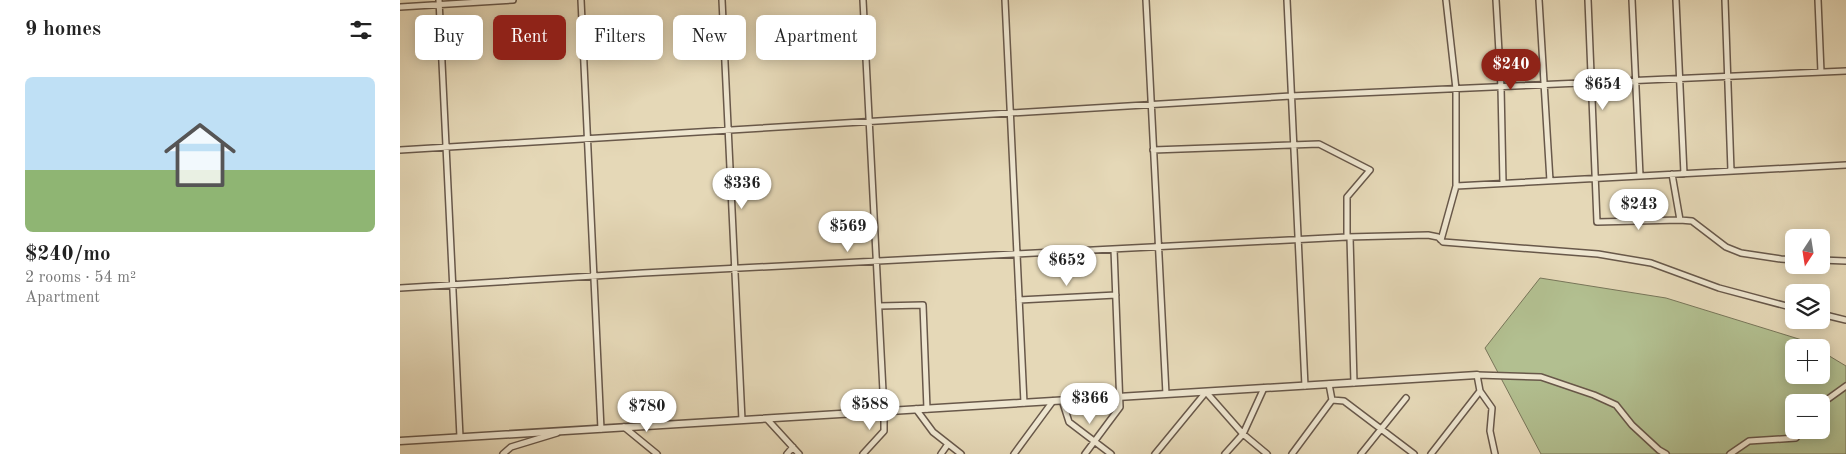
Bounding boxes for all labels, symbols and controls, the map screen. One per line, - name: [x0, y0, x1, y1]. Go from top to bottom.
- chip: Buy: [415, 15, 483, 60]
- chip: Rent: [493, 15, 566, 60]
- chip: Filters: [576, 15, 663, 60]
- chip: New: [673, 15, 746, 60]
- chip: Apartment: [756, 15, 876, 60]
- icon: filters: [347, 16, 375, 44]
- text: 9 homes: [25, 19, 101, 40]
- pin: $240: [1481, 48, 1541, 91]
- text: $240: [1492, 57, 1530, 73]
- pin: $654: [1573, 68, 1633, 111]
- text: $654: [1584, 77, 1622, 93]
- icon: home: [155, 110, 245, 200]
- pin: $336: [712, 168, 772, 210]
- text: $336: [723, 176, 761, 192]
- pin: $243: [1609, 188, 1669, 231]
- text: $243: [1620, 197, 1658, 213]
- pin: $569: [818, 210, 878, 253]
- text: $569: [829, 219, 867, 235]
- north arrow: [1785, 229, 1830, 274]
- map controls: [1785, 229, 1830, 439]
- text: $240/mo: [25, 244, 111, 265]
- pin: $652: [1037, 244, 1097, 287]
- text: $652: [1048, 253, 1086, 269]
- text: 2 rooms · 54 m²: [25, 270, 136, 286]
- button: layers: [1785, 284, 1830, 329]
- text: Apartment: [25, 290, 100, 306]
- button: +: [1785, 339, 1830, 384]
- pin: $366: [1060, 382, 1120, 425]
- pin: $588: [840, 388, 900, 431]
- pin: $780: [617, 390, 677, 433]
- text: $366: [1071, 391, 1109, 407]
- button: −: [1785, 394, 1830, 439]
- text: $588: [851, 397, 889, 413]
- text: $780: [628, 399, 666, 415]

